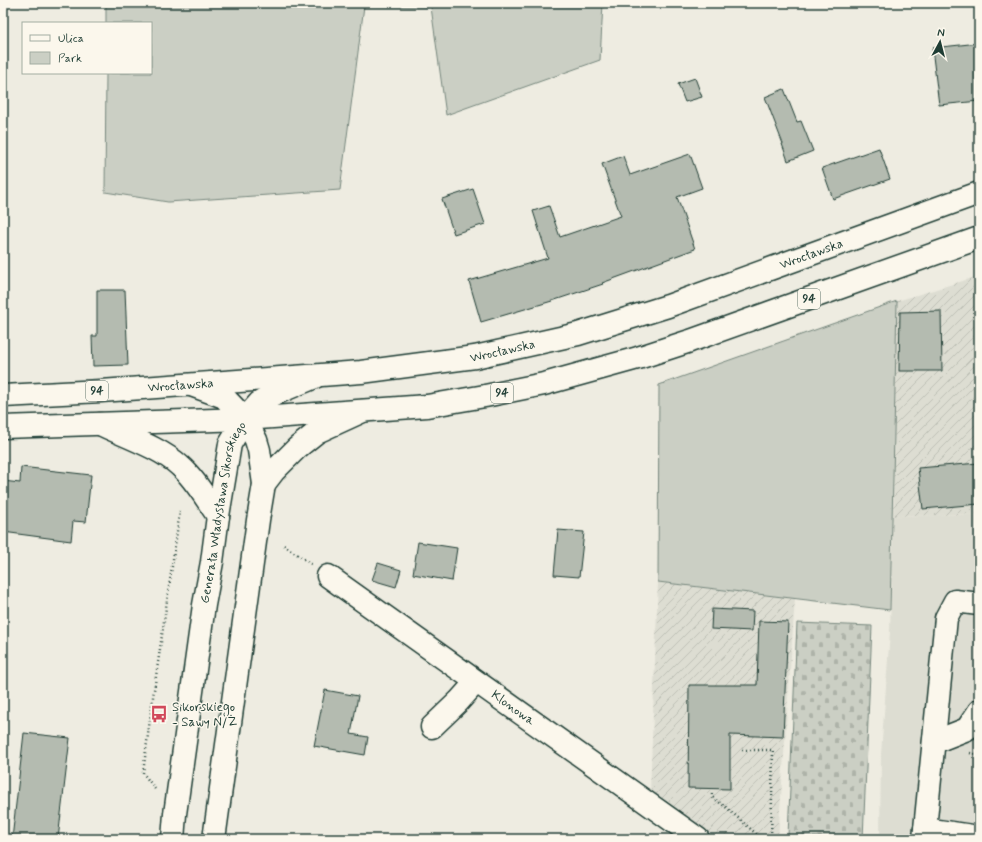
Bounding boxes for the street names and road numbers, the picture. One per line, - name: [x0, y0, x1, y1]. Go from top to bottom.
- street label: Wrocławska: [777, 235, 845, 273]
- road number: 94: [798, 289, 820, 309]
- street label: Wrocławska: [468, 335, 537, 366]
- street label: Wrocławska: [147, 374, 214, 396]
- road number: 94: [86, 381, 108, 401]
- road number: 94: [491, 383, 513, 403]
- street label: Generała Władysława Sikorskiego: [196, 418, 250, 605]
- street label: Klonowa: [488, 686, 538, 729]

